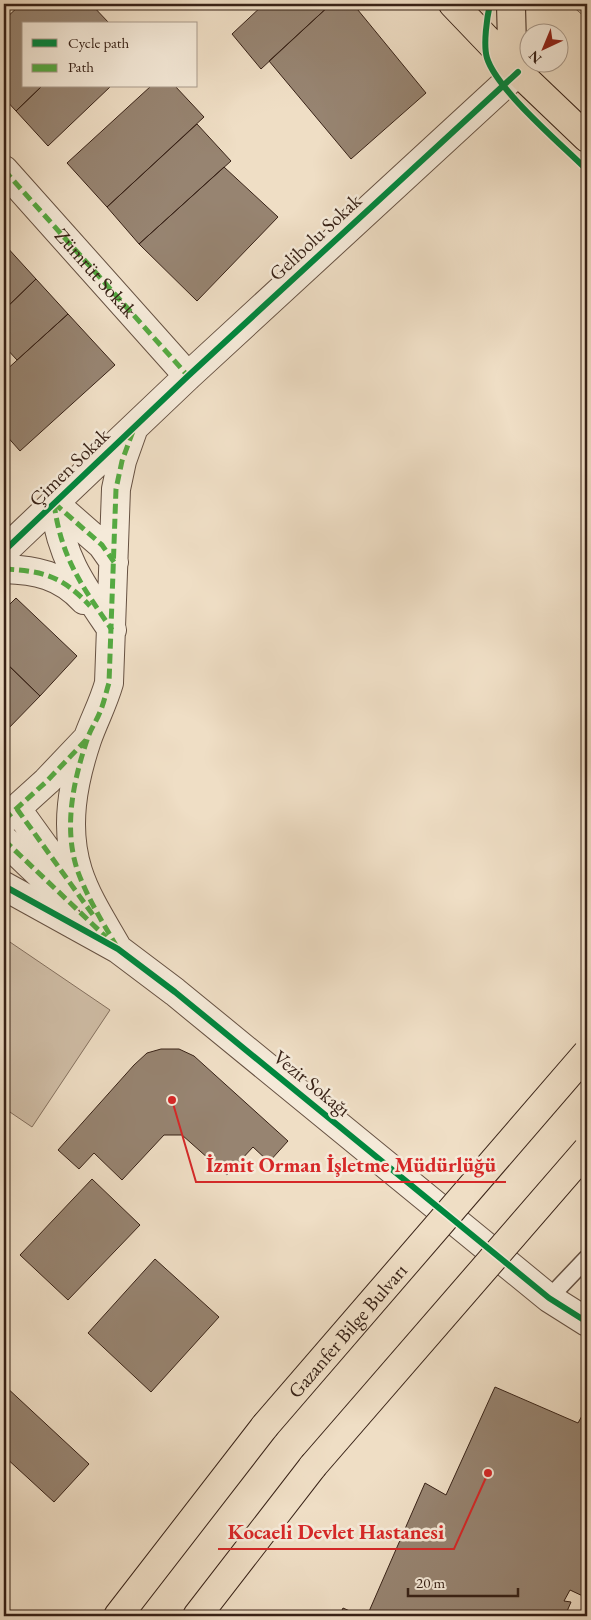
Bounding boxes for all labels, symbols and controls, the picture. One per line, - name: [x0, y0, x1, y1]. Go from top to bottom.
- legend: [22, 22, 198, 88]
- north arrow: [518, 22, 568, 72]
- text: Cycle path: [68, 33, 130, 52]
- text: N: [524, 46, 545, 68]
- text: Path: [68, 57, 94, 76]
- street label: Gelibolu Sokak: [263, 187, 367, 286]
- street label: Zümrüt Sokak: [49, 223, 143, 324]
- street label: Çimen Sokak: [23, 422, 115, 512]
- street label: Vezir Sokağı: [268, 1044, 356, 1122]
- callout: İzmit Orman İşletme Müdürlüğü: [196, 1146, 506, 1182]
- text: İzmit Orman İşletme Müdürlüğü: [206, 1151, 496, 1178]
- street label: Gazanfer Bilge Bulvarı: [282, 1258, 413, 1403]
- callout: Kocaeli Devlet Hastanesi: [218, 1513, 454, 1549]
- text: Kocaeli Devlet Hastanesi: [228, 1518, 444, 1545]
- scale bar: [408, 1565, 518, 1597]
- text: 20 m: [416, 1573, 445, 1592]

